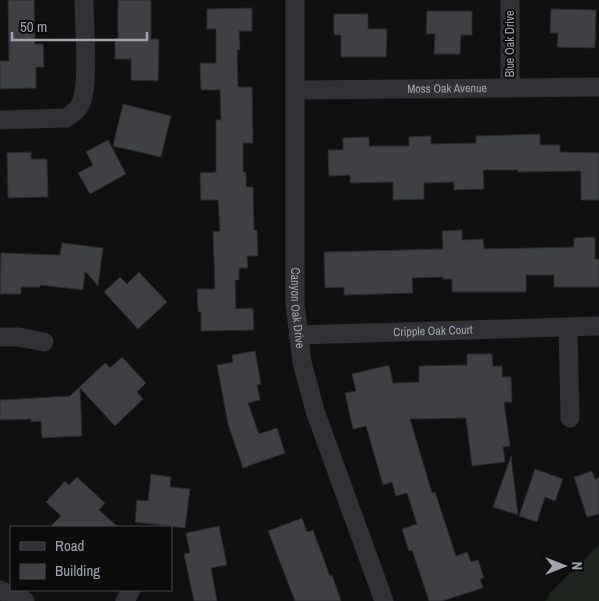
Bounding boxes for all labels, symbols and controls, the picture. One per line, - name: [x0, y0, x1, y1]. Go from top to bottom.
- scale bar: [12, 10, 148, 42]
- street label: Blue Oak Drive: [502, 11, 518, 77]
- text: 50 m: [20, 16, 47, 37]
- street label: Moss Oak Avenue: [407, 80, 487, 97]
- street label: Canyon Oak Drive: [287, 267, 308, 349]
- street label: Cripple Oak Court: [393, 322, 473, 340]
- legend: [10, 526, 172, 591]
- text: Road: [55, 535, 84, 556]
- north arrow: [539, 541, 589, 591]
- text: Building: [55, 560, 100, 581]
- text: N: [568, 562, 586, 570]

